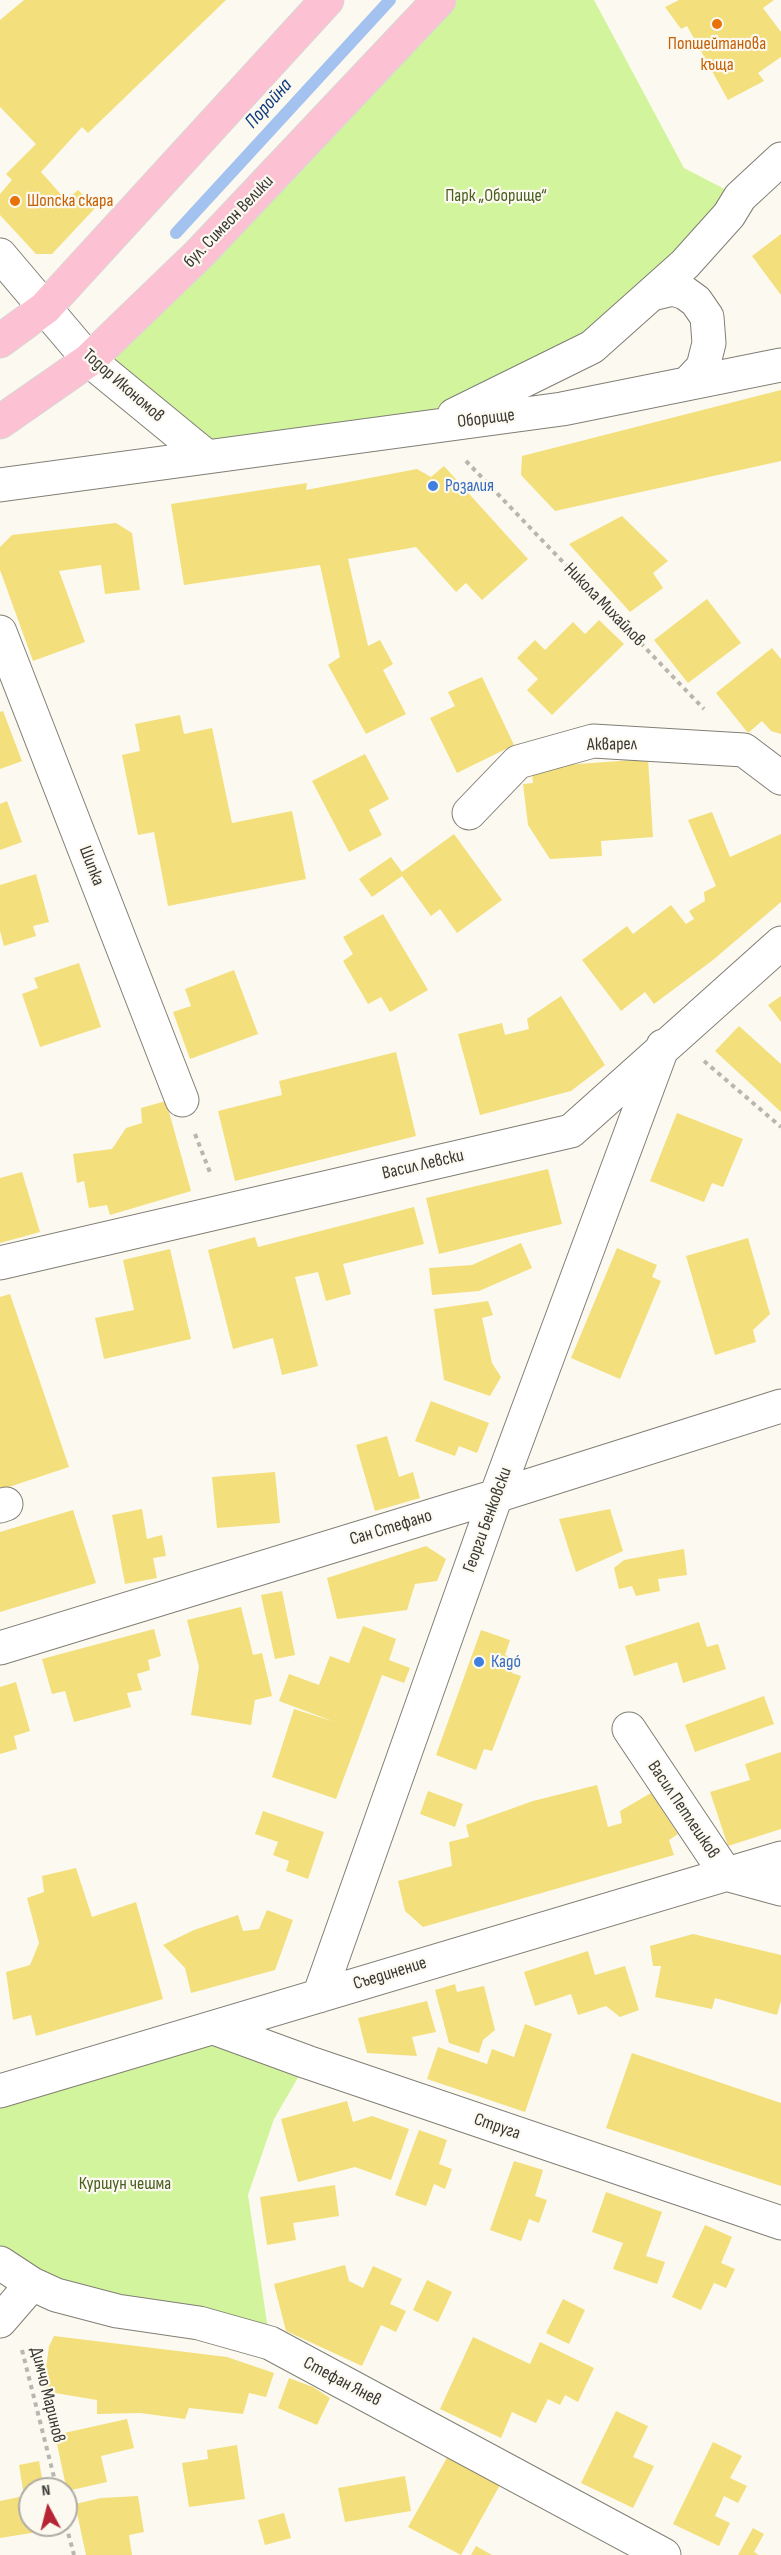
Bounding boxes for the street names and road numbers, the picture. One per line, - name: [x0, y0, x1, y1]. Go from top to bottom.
- street label: бул. Симеон Велики: [179, 171, 279, 273]
- street label: Тодор Икономов: [78, 345, 168, 427]
- street label: Оборище: [456, 405, 516, 433]
- street label: Никола Михайлов: [559, 559, 649, 651]
- street label: Акварел: [587, 734, 637, 756]
- street label: Шипка: [74, 843, 108, 889]
- street label: Васил Левски: [380, 1145, 466, 1185]
- street label: Георги Бенковски: [459, 1464, 517, 1576]
- street label: Сан Стефано: [347, 1505, 435, 1551]
- street label: Васил Петлешков: [642, 1757, 724, 1863]
- street label: Съединение: [351, 1953, 429, 1995]
- street label: Струга: [471, 2109, 523, 2145]
- street label: Димчо Маринов: [25, 2345, 69, 2445]
- street label: Стефан Янев: [299, 2353, 385, 2411]

